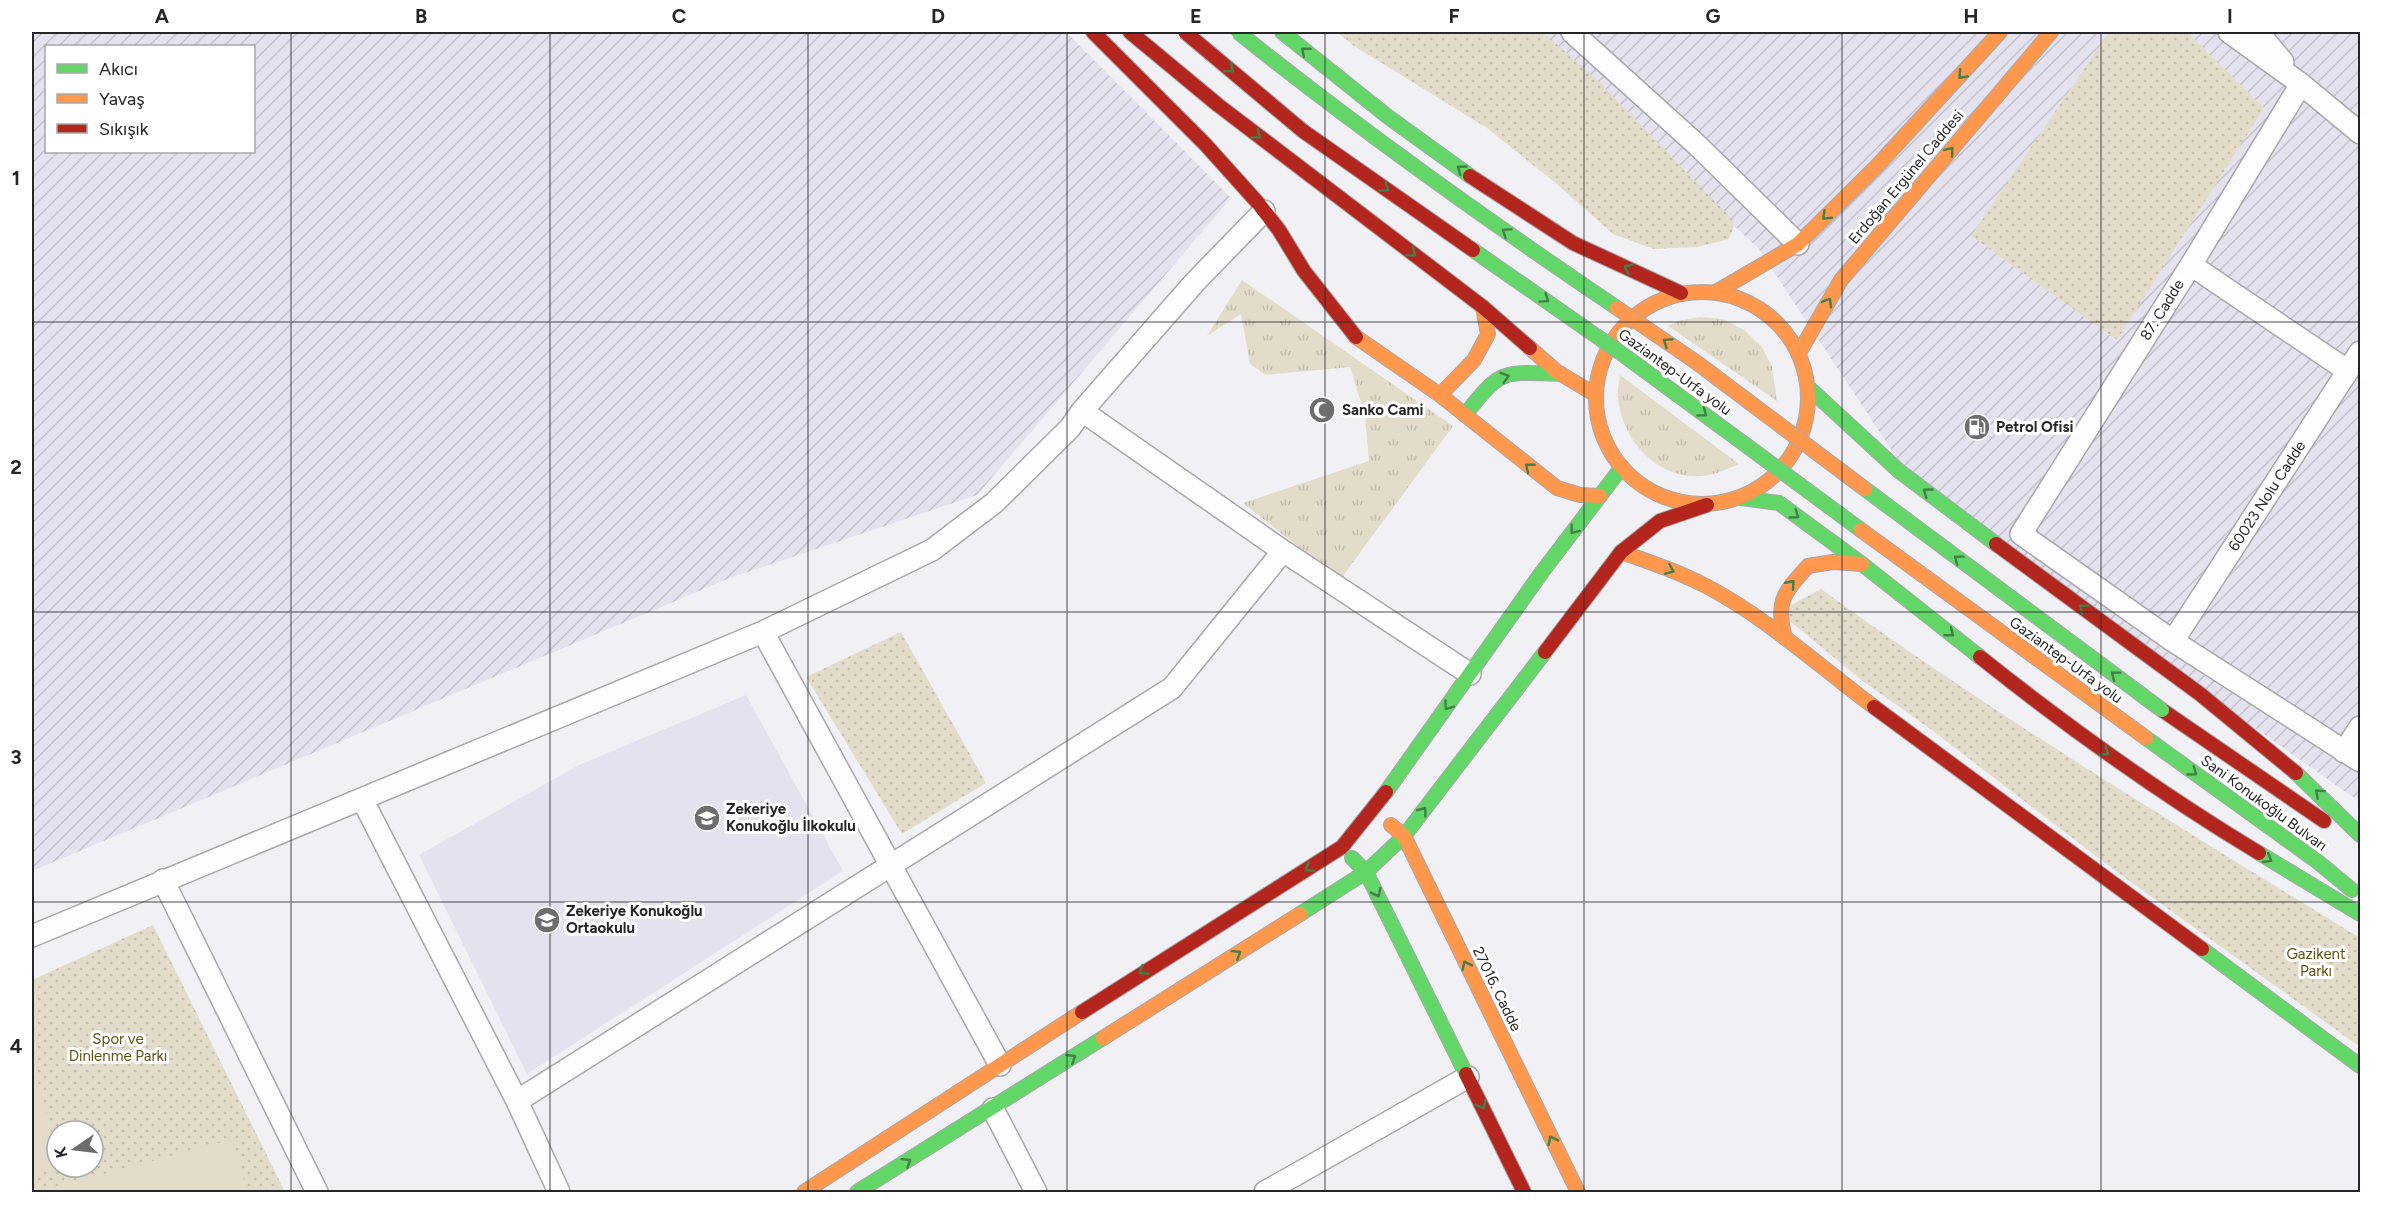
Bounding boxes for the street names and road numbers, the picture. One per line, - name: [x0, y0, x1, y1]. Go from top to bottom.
- street label: Erdoğan Ergünel Caddesi: [1845, 106, 1967, 248]
- street label: 87. Cadde: [2136, 276, 2188, 344]
- street label: Gaziantep-Urfa yolu: [1615, 325, 1735, 419]
- street label: 60023 Nolu Cadde: [2225, 437, 2309, 555]
- street label: Gaziantep-Urfa yolu: [2006, 613, 2126, 707]
- street label: Sani Konukoğlu Bulvarı: [2197, 751, 2331, 855]
- street label: 27016. Cadde: [1469, 944, 1525, 1034]

